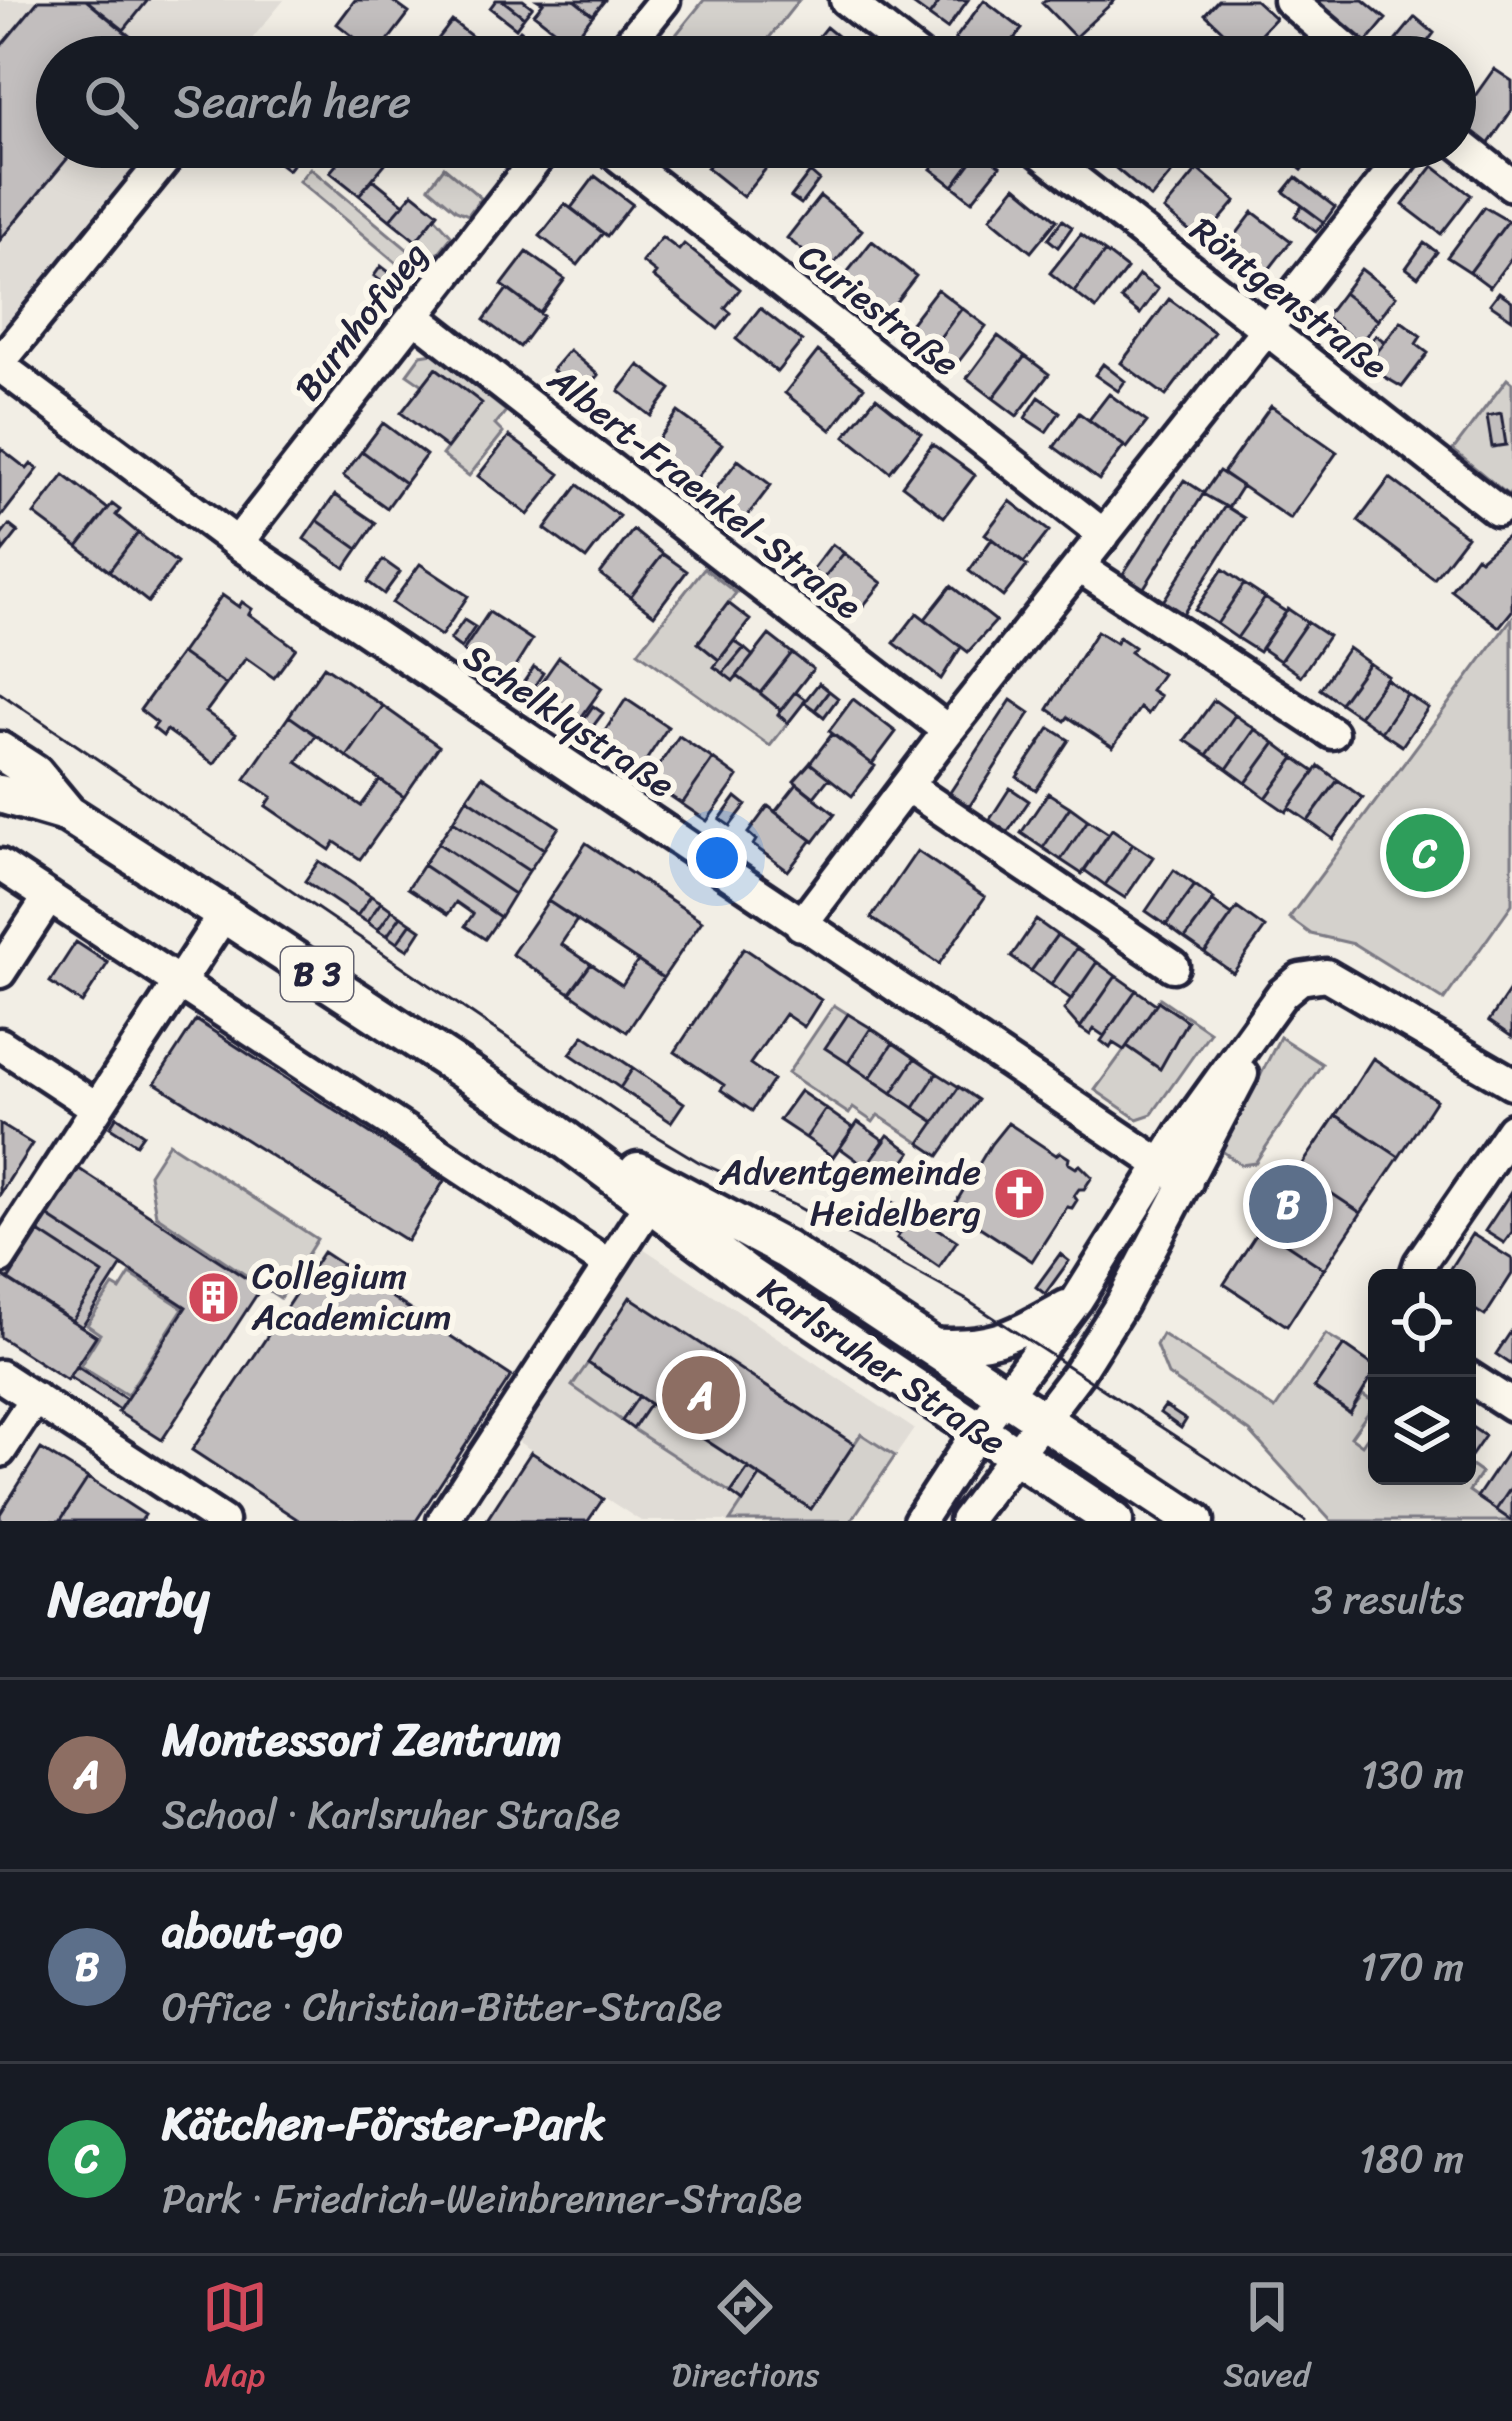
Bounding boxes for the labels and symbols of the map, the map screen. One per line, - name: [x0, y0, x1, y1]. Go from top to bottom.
- street label: Röntgenstraße: [1176, 200, 1402, 396]
- street label: Curiestraße: [784, 226, 974, 394]
- street label: Burnhofweg: [277, 227, 445, 415]
- street label: Albert-Fraenkel-Straße: [533, 349, 876, 637]
- street label: Schelklystraße: [450, 626, 688, 816]
- pin: C: [1386, 808, 1464, 898]
- your location: [687, 828, 747, 888]
- road number: B 3: [281, 947, 353, 1001]
- place label: Adventgemeinde Heidelberg: [718, 1140, 981, 1245]
- pin: B: [1249, 1159, 1327, 1249]
- church icon: Adventgemeinde Heidelberg: [992, 1165, 1048, 1221]
- place label: Collegium Academicum: [251, 1244, 452, 1349]
- street label: Karlsruher Straße: [744, 1259, 1020, 1473]
- building icon: Collegium Academicum: [185, 1269, 241, 1325]
- pin: A: [662, 1350, 740, 1440]

